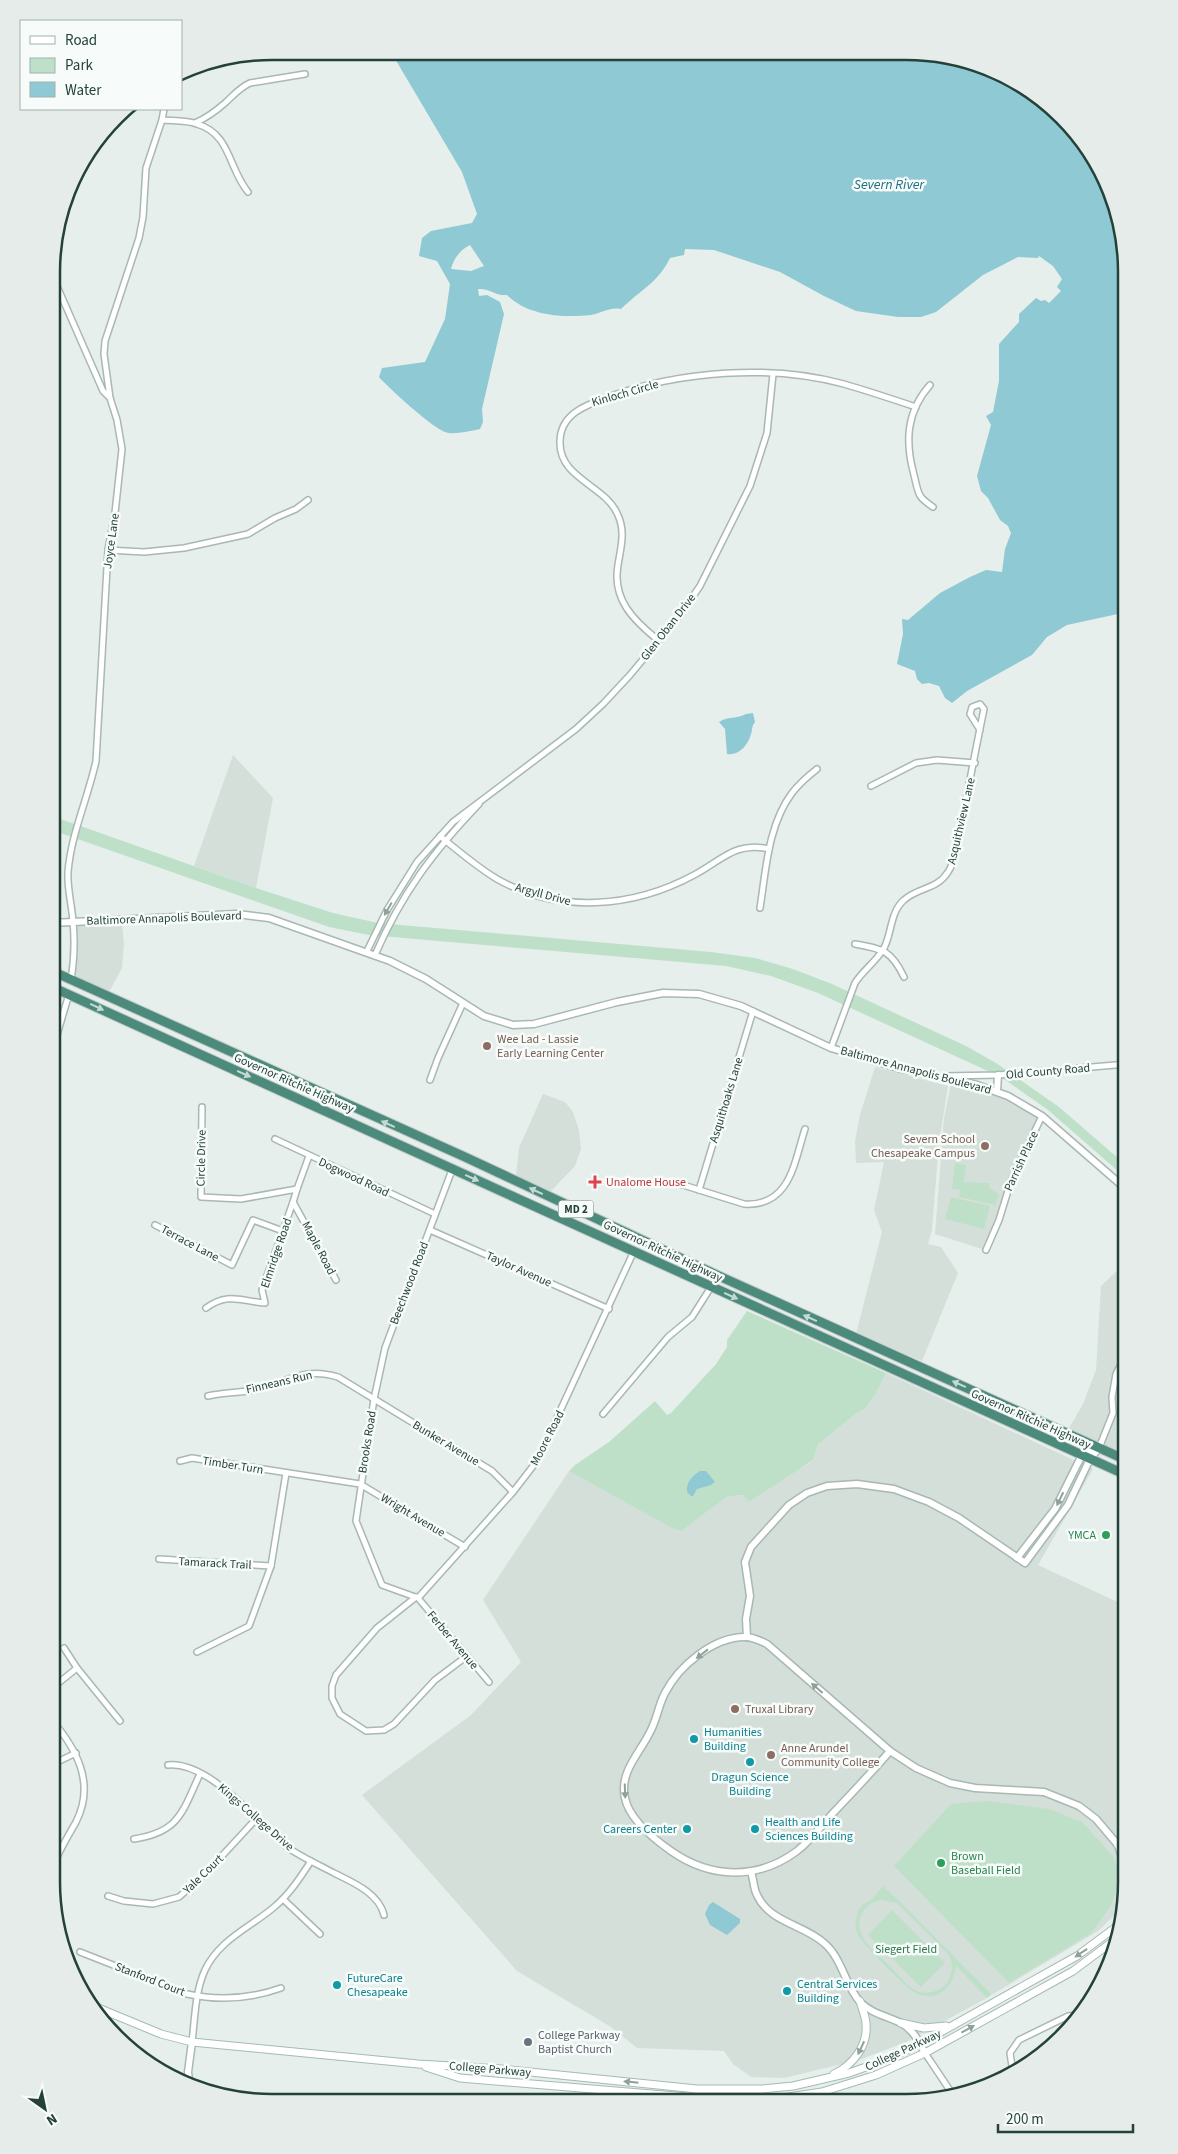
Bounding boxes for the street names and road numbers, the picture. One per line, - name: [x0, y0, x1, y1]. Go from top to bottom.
- street label: Kinloch Circle: [590, 376, 661, 411]
- street label: Joyce Lane: [99, 512, 124, 570]
- street label: Glen Oban Drive: [637, 590, 700, 664]
- street label: Asquithview Lane: [943, 776, 980, 866]
- street label: Argyll Drive: [513, 879, 573, 910]
- street label: Baltimore Annapolis Boulevard: [86, 907, 242, 930]
- street label: Baltimore Annapolis Boulevard: [839, 1042, 993, 1099]
- street label: Governor Ritchie Highway: [231, 1049, 357, 1118]
- street label: Asquithoaks Lane: [705, 1055, 748, 1145]
- street label: Old County Road: [1005, 1059, 1091, 1084]
- street label: Parrish Place: [1000, 1128, 1043, 1194]
- street label: Circle Drive: [193, 1129, 210, 1187]
- street label: Dogwood Road: [316, 1154, 392, 1201]
- road number: MD 2: [558, 1200, 594, 1218]
- street label: Elmridge Road: [257, 1216, 296, 1290]
- street label: Governor Ritchie Highway: [600, 1216, 725, 1287]
- street label: Maple Road: [297, 1218, 340, 1278]
- street label: Terrace Lane: [158, 1221, 222, 1266]
- street label: Beechwood Road: [386, 1239, 433, 1327]
- street label: Taylor Avenue: [483, 1247, 554, 1292]
- street label: Finneans Run: [244, 1367, 314, 1398]
- street label: Governor Ritchie Highway: [968, 1385, 1094, 1454]
- street label: Moore Road: [526, 1408, 569, 1469]
- street label: Brooks Road: [354, 1410, 381, 1475]
- street label: Bunker Avenue: [409, 1417, 482, 1470]
- street label: Timber Turn: [201, 1452, 265, 1479]
- street label: Wright Avenue: [377, 1489, 448, 1541]
- street label: Tamarack Trail: [178, 1553, 252, 1574]
- street label: Ferber Avenue: [423, 1607, 482, 1673]
- street label: Kings College Drive: [214, 1780, 297, 1855]
- street label: Yale Court: [179, 1851, 227, 1899]
- street label: Stanford Court: [112, 1958, 187, 2001]
- street label: College Parkway: [862, 2025, 944, 2076]
- street label: College Parkway: [448, 2057, 532, 2082]

